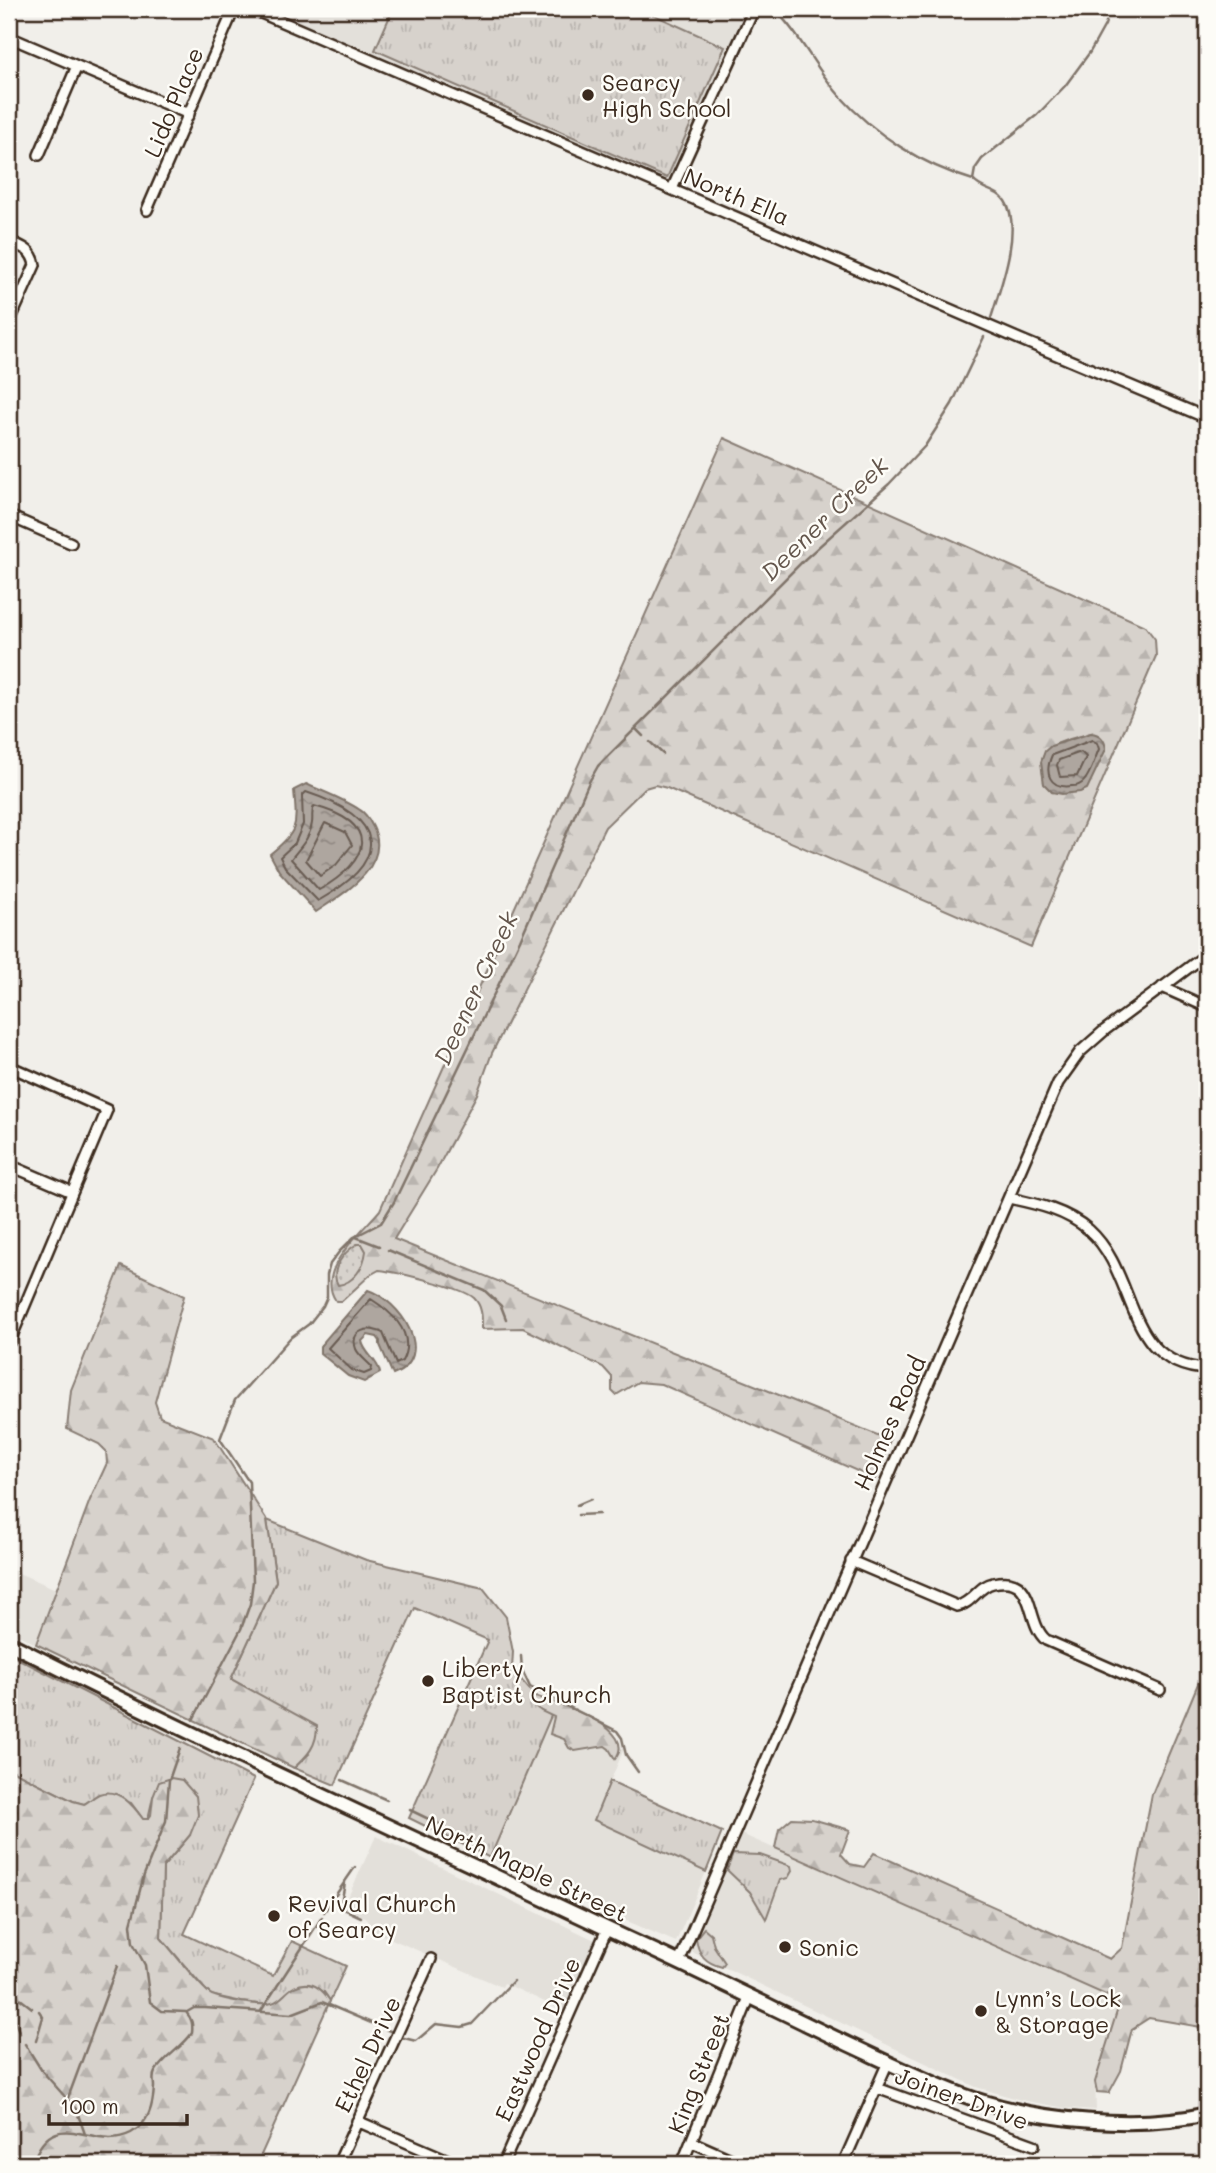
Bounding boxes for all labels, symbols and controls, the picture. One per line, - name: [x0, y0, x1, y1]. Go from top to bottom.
- street label: Lido Place: [136, 42, 210, 162]
- place label: Searcy High School: [602, 67, 732, 123]
- marker: Searcy High School: [580, 87, 596, 103]
- street label: North Ella: [680, 160, 794, 232]
- water label: Deener Creek: [754, 448, 895, 587]
- water label: Deener Creek: [426, 905, 525, 1070]
- street label: Holmes Road: [846, 1351, 932, 1495]
- place label: Liberty Baptist Church: [442, 1653, 611, 1709]
- marker: Liberty Baptist Church: [420, 1673, 436, 1689]
- street label: North Maple Street: [421, 1808, 633, 1928]
- place label: Revival Church of Searcy: [288, 1888, 456, 1944]
- marker: Revival Church of Searcy: [266, 1908, 282, 1924]
- place label: Sonic: [799, 1932, 859, 1962]
- marker: Sonic: [777, 1939, 793, 1955]
- street label: Eastwood Drive: [487, 1952, 587, 2126]
- place label: Lynn’s Lock & Storage: [995, 1983, 1121, 2039]
- street label: Ethel Drive: [327, 1991, 407, 2117]
- marker: Lynn’s Lock & Storage: [973, 2003, 989, 2019]
- street label: King Street: [660, 2008, 736, 2138]
- street label: Joiner Drive: [891, 2060, 1033, 2136]
- scale bar: [49, 2082, 187, 2126]
- text: 100 m: [60, 2092, 119, 2119]

